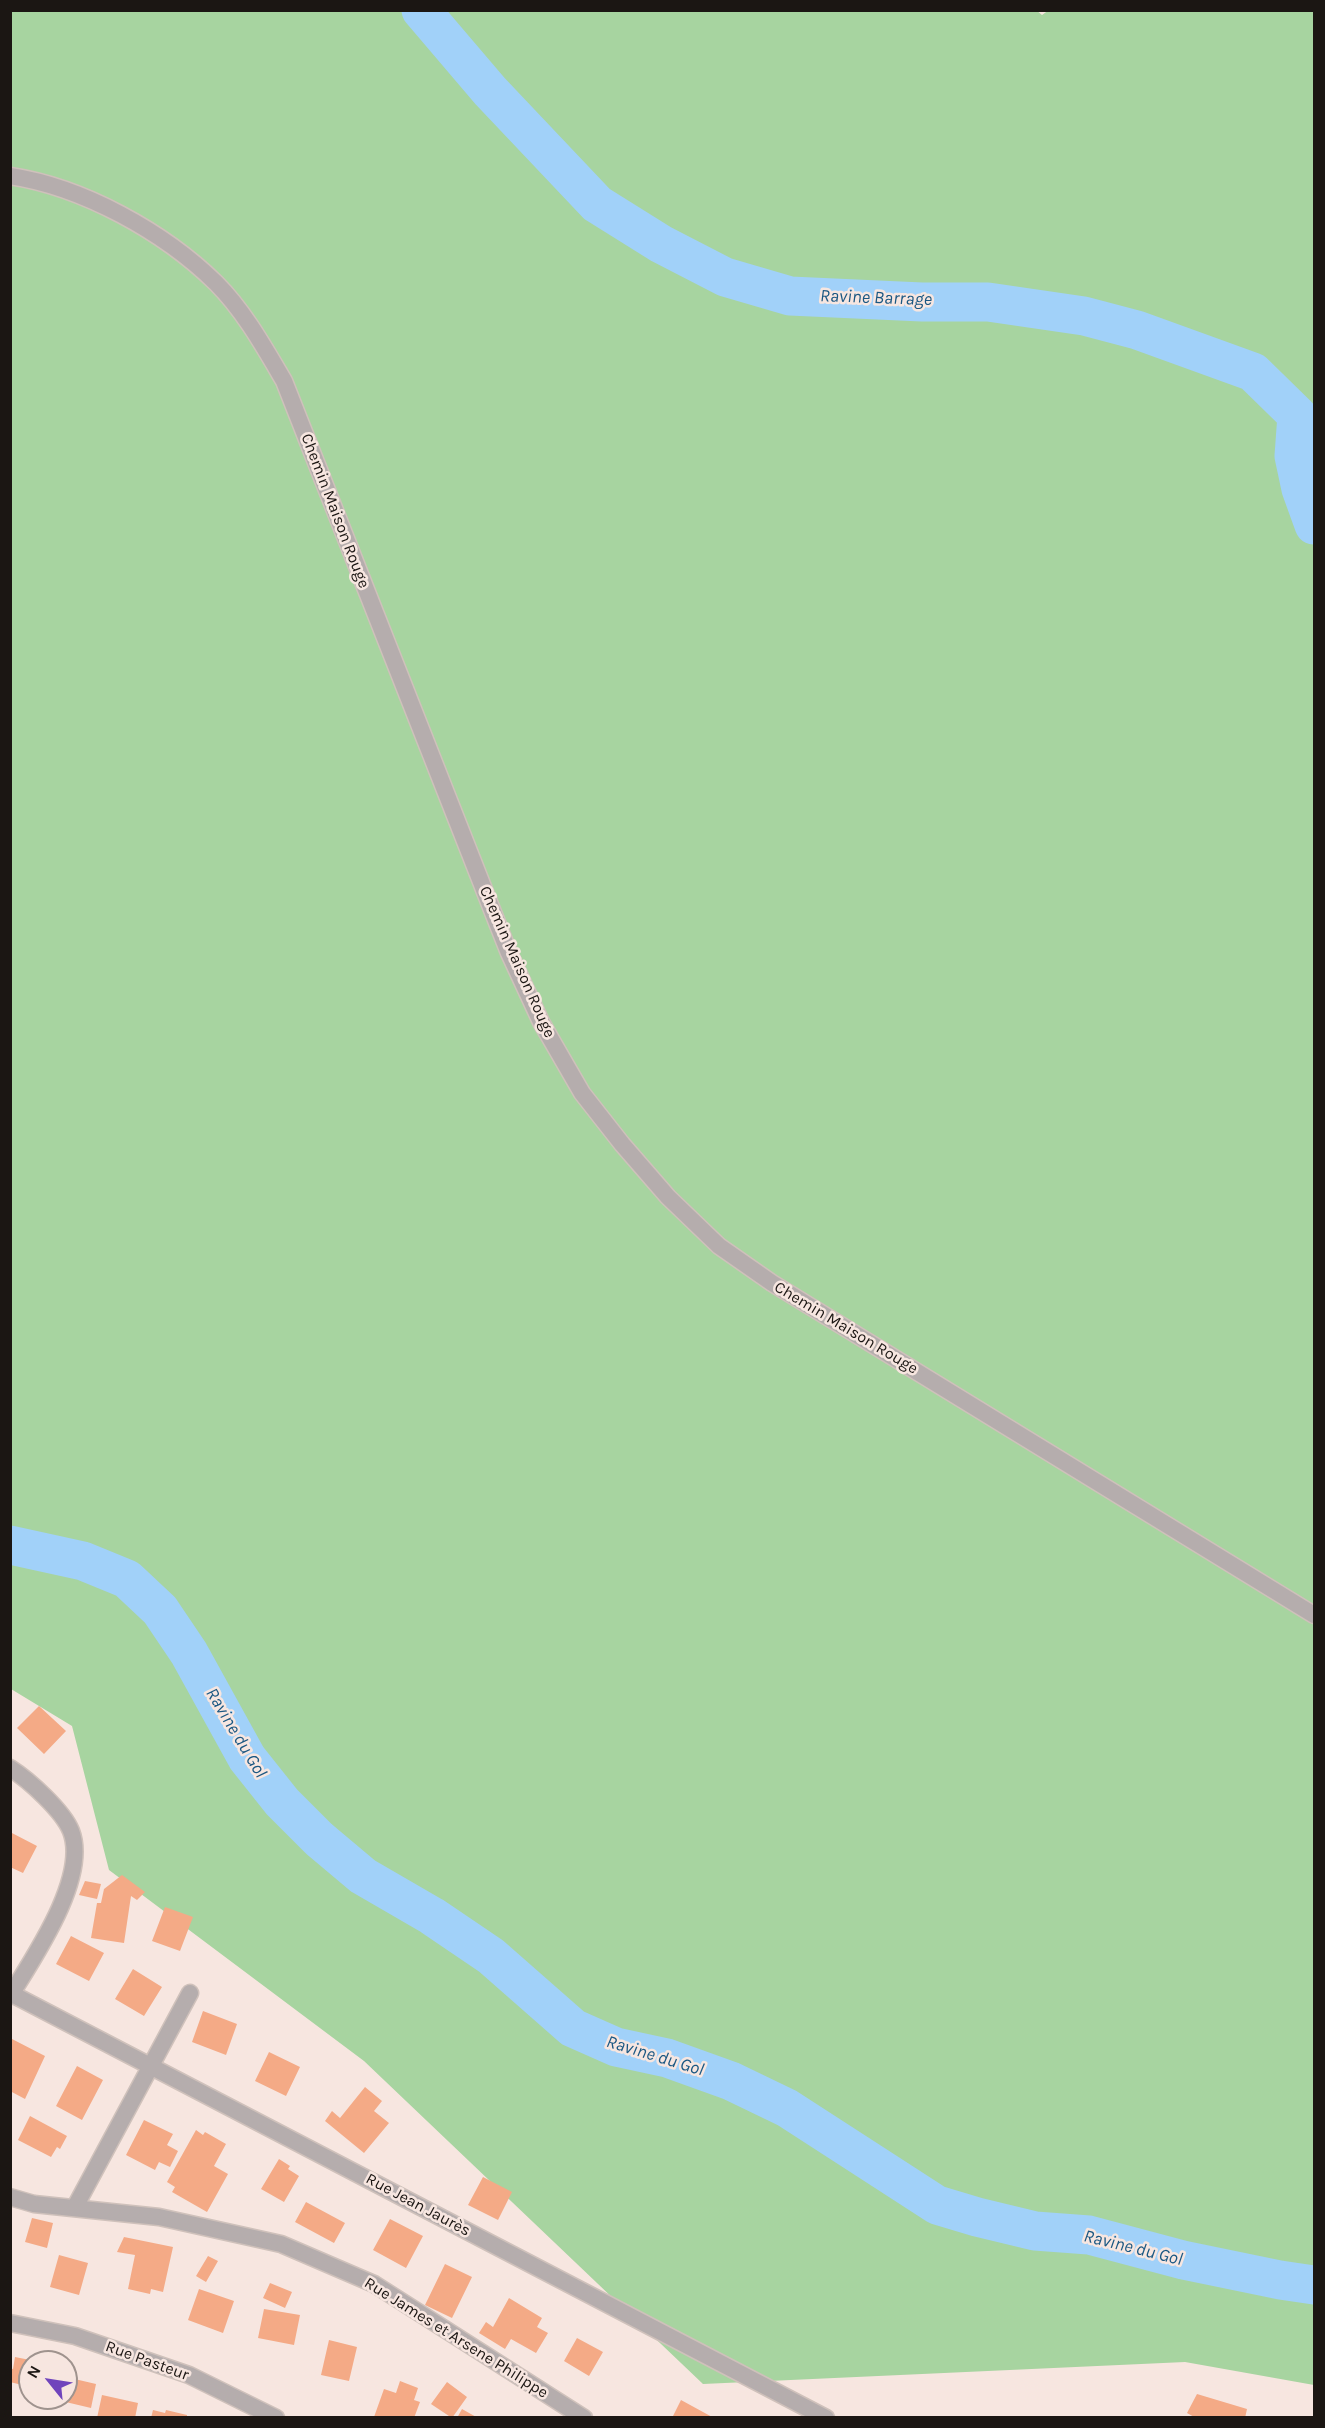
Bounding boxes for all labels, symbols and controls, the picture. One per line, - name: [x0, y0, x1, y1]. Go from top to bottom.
- water label: Ravine Barrage: [820, 285, 932, 311]
- street label: Chemin Maison Rouge: [297, 431, 373, 591]
- street label: Chemin Maison Rouge: [475, 883, 559, 1041]
- street label: Chemin Maison Rouge: [771, 1278, 921, 1378]
- water label: Ravine du Gol: [201, 1684, 271, 1782]
- water label: Ravine du Gol: [604, 2031, 706, 2081]
- street label: Rue Jean Jaurès: [362, 2169, 474, 2241]
- water label: Ravine du Gol: [1081, 2225, 1185, 2271]
- street label: Rue James et Arsene Philippe: [361, 2273, 551, 2403]
- street label: Rue Pasteur: [103, 2337, 191, 2385]
- north arrow: [18, 2350, 78, 2410]
- text: N: [23, 2362, 45, 2381]

